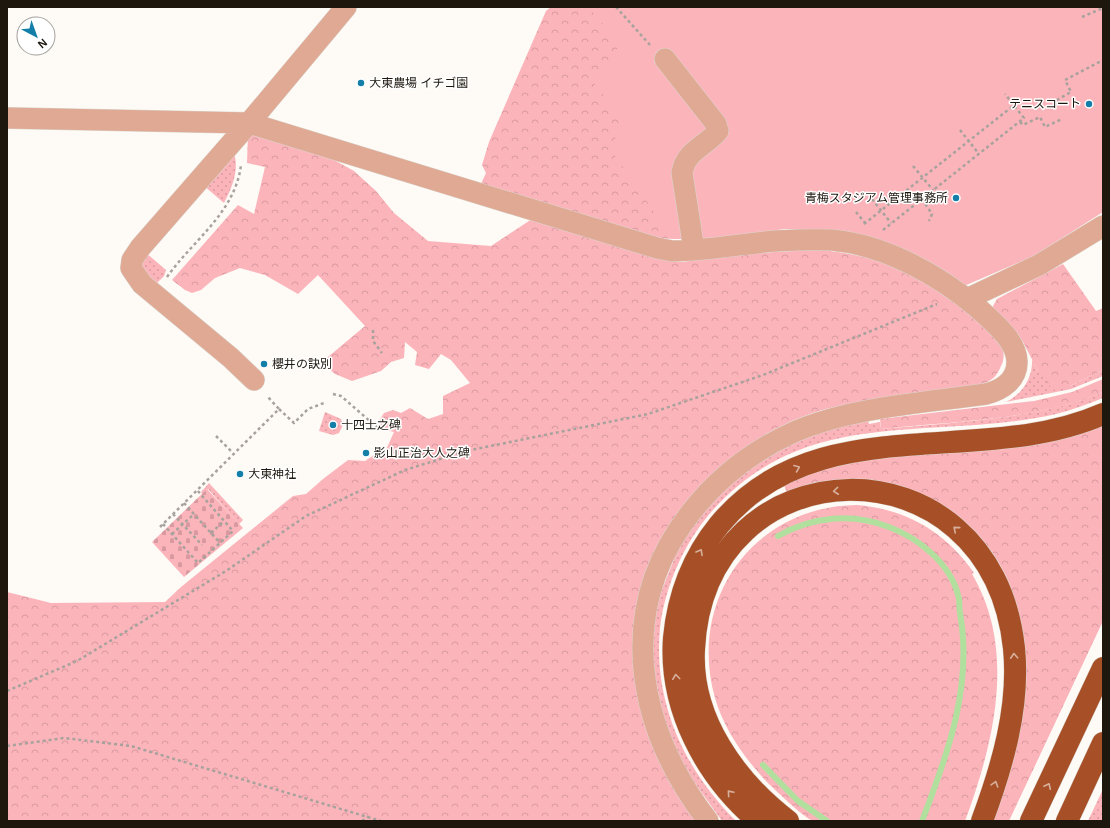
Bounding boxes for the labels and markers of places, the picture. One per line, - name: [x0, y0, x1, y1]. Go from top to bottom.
- place label: 大東農場 イチゴ園: [369, 76, 468, 90]
- marker: 大東農場 イチゴ園: [356, 78, 366, 88]
- place label: テニスコート: [1009, 97, 1081, 111]
- marker: テニスコート: [1084, 99, 1094, 109]
- place label: 青梅スタジアム管理事務所: [805, 191, 948, 205]
- marker: 青梅スタジアム管理事務所: [951, 193, 961, 203]
- place label: 櫻井の訣別: [272, 357, 332, 371]
- marker: 櫻井の訣別: [259, 359, 269, 369]
- place label: 十四士之碑: [341, 418, 401, 432]
- marker: 十四士之碑: [328, 420, 338, 430]
- place label: 影山正治大人之碑: [374, 446, 470, 460]
- marker: 影山正治大人之碑: [361, 448, 371, 458]
- place label: 大東神社: [248, 467, 296, 481]
- marker: 大東神社: [235, 469, 245, 479]

